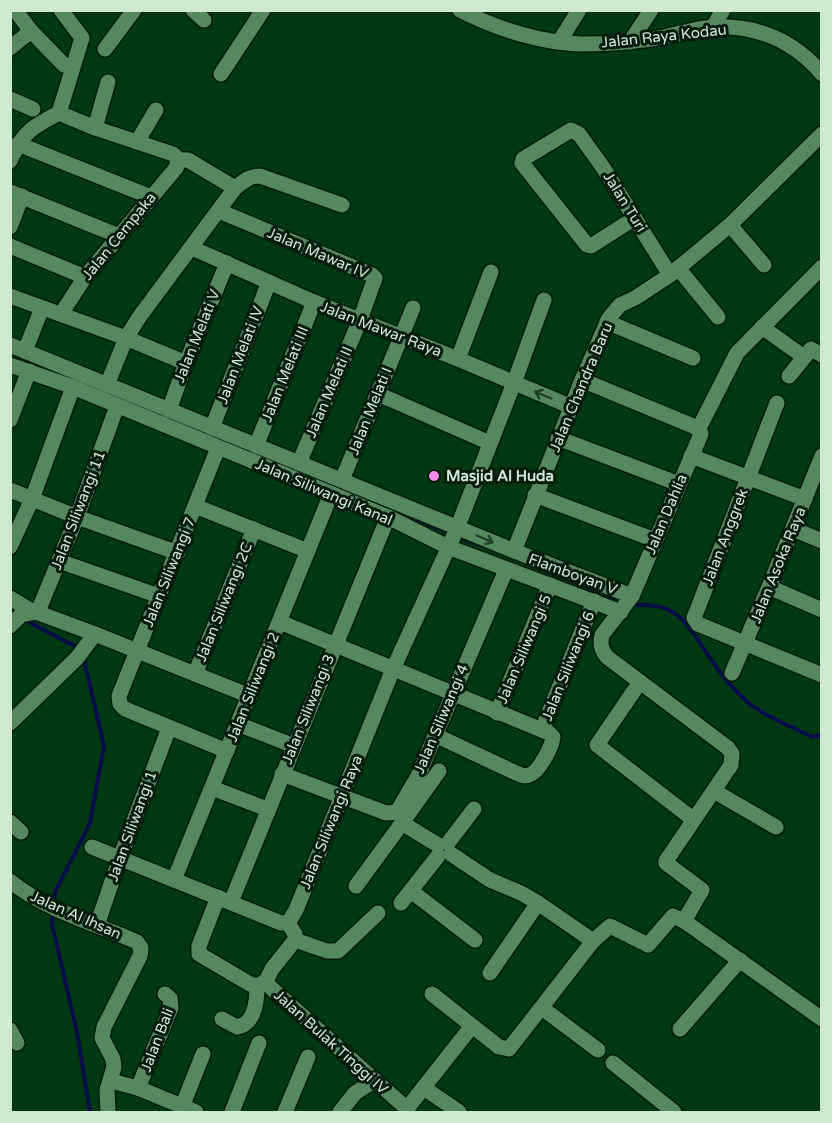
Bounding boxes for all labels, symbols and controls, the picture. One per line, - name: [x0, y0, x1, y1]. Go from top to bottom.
- street label: Jalan Raya Kodau: [600, 20, 728, 52]
- street label: Jalan Turi: [599, 169, 651, 235]
- street label: Jalan Cempaka: [78, 189, 160, 283]
- street label: Jalan Mawar IV: [265, 224, 372, 283]
- street label: Jalan Melati V: [170, 286, 224, 385]
- street label: Jalan Mawar Raya: [318, 298, 444, 360]
- street label: Jalan Melati IV: [213, 303, 267, 407]
- street label: Jalan Chandra Baru: [546, 320, 616, 454]
- street label: Jalan Melati III: [258, 324, 312, 424]
- street label: Jalan Melati II: [302, 344, 356, 440]
- street label: Jalan Melati I: [344, 365, 396, 457]
- one-way arrow: [534, 389, 553, 400]
- street label: Jalan Siliwangi 11: [47, 448, 109, 572]
- street label: Jalan Siliwangi Kanal: [253, 455, 395, 529]
- place label: Masjid Al Huda: [446, 467, 554, 486]
- marker: Masjid Al Huda: [427, 469, 441, 483]
- street label: Jalan Dahlia: [641, 471, 691, 557]
- street label: Jalan Anggrek: [698, 486, 752, 588]
- street label: Jalan Asoka Raya: [746, 504, 810, 626]
- street label: Jalan Siliwangi 7: [139, 514, 199, 630]
- one-way arrow: [476, 534, 494, 545]
- street label: Jalan Siliwangi 2C: [192, 540, 256, 664]
- street label: Flamboyan V: [526, 550, 620, 599]
- street label: Jalan Siliwangi 5: [493, 592, 555, 706]
- street label: Jalan Siliwangi 6: [538, 608, 598, 724]
- street label: Jalan Siliwangi 2: [223, 629, 283, 745]
- street label: Jalan Siliwangi 3: [278, 651, 338, 767]
- street label: Jalan Siliwangi 4: [410, 662, 472, 776]
- street label: Jalan Siliwangi Raya: [296, 752, 366, 892]
- street label: Jalan Siliwangi 1: [104, 768, 160, 884]
- street label: Jalan Al Ihsan: [28, 887, 124, 943]
- street label: Jalan Bulak Tinggi IV: [270, 986, 392, 1098]
- street label: Jalan Bali: [137, 1006, 177, 1074]

